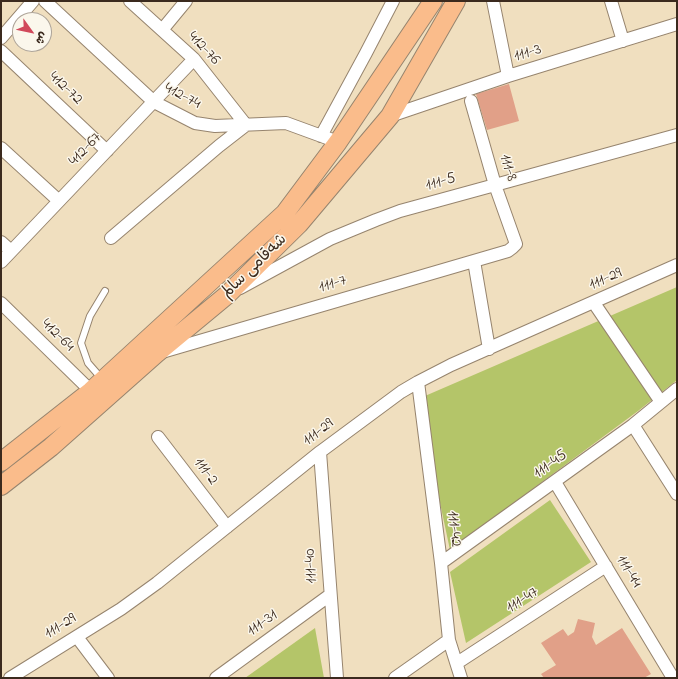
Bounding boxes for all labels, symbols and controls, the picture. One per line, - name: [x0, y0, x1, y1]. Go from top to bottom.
- north arrow: [12, 12, 52, 52]
- street label: 412-76: [183, 28, 223, 70]
- text: ش: [31, 29, 51, 47]
- street label: 111-3: [512, 41, 544, 67]
- street label: 412-72: [44, 68, 86, 110]
- street label: 412-74: [160, 79, 204, 115]
- street label: 412-67: [65, 129, 107, 171]
- street label: 111-8: [494, 152, 520, 184]
- street label: 111-5: [424, 170, 458, 196]
- street label: شەقامی سالم: [218, 231, 292, 303]
- street label: 111-29: [587, 264, 625, 296]
- street label: 111-7: [317, 272, 349, 298]
- street label: 412-64: [36, 315, 78, 357]
- street label: 111-29: [300, 415, 338, 451]
- street label: 111-45: [530, 446, 572, 484]
- street label: 111-2: [189, 455, 221, 489]
- street label: 111-42: [441, 510, 465, 548]
- street label: 111-40: [301, 548, 323, 584]
- street label: 111-44: [611, 552, 645, 592]
- street label: 111-47: [503, 584, 543, 618]
- street label: 111-31: [244, 607, 282, 641]
- street label: 111-29: [41, 610, 81, 644]

